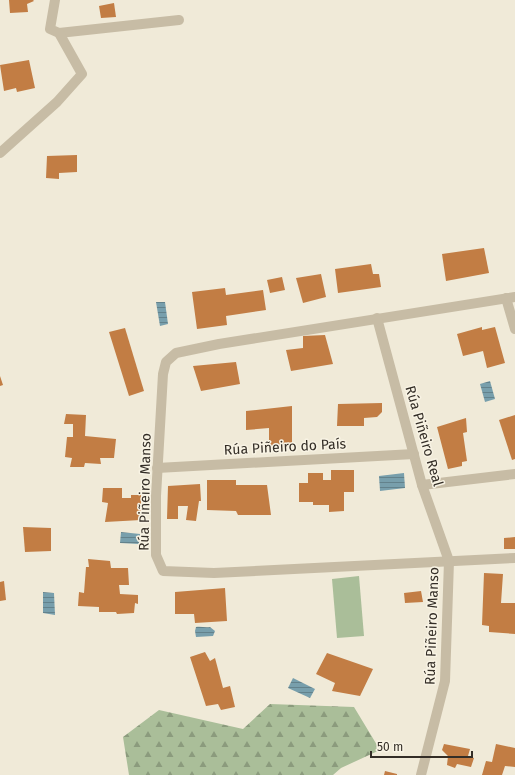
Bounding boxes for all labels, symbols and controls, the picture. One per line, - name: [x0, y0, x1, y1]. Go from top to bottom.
- street label: Rúa Piñeiro Real: [401, 384, 447, 488]
- street label: Rúa Piñeiro Manso: [135, 433, 155, 551]
- street label: Rúa Piñeiro do País: [223, 435, 347, 459]
- street label: Rúa Piñeiro Manso: [421, 567, 443, 685]
- scale bar: [371, 733, 472, 759]
- text: 50 m: [377, 740, 403, 754]

